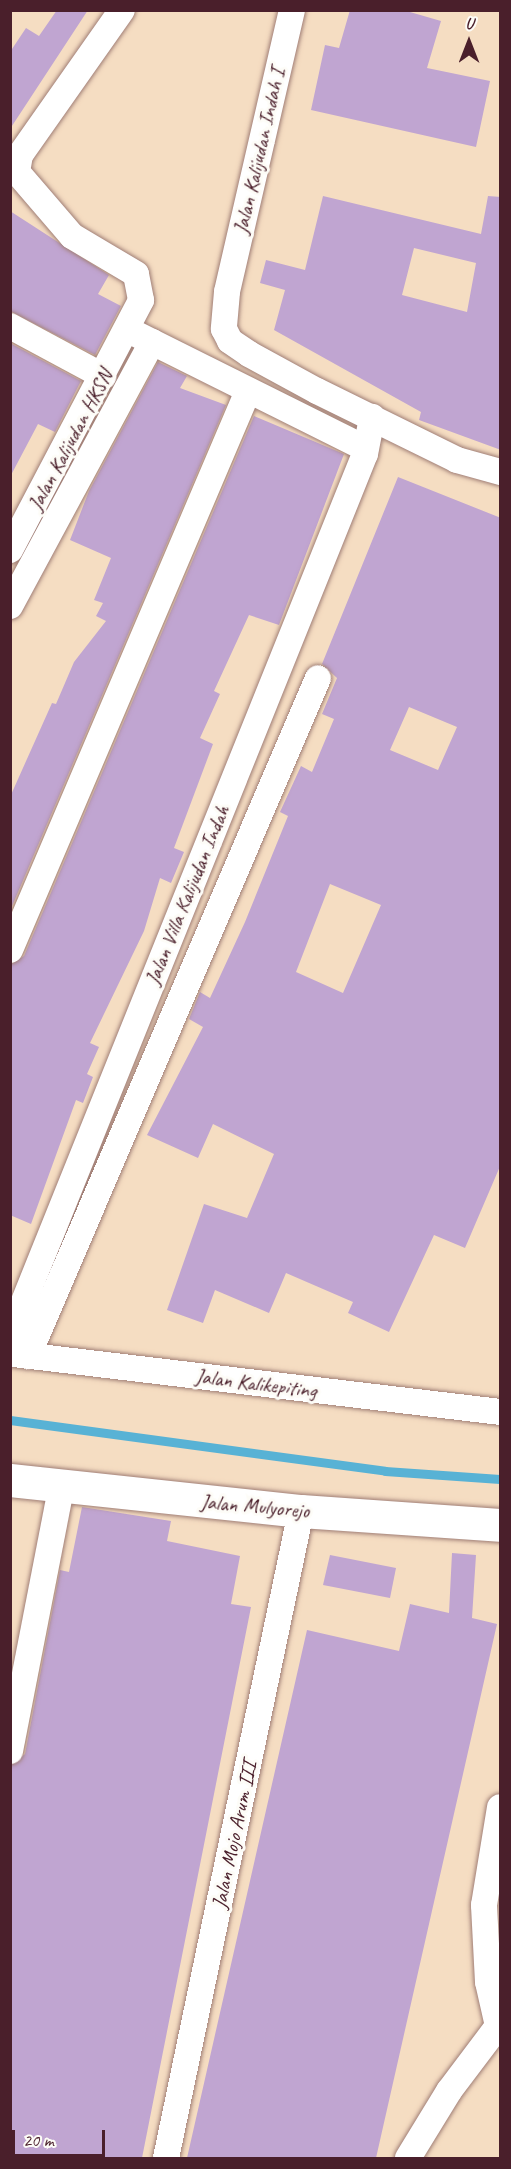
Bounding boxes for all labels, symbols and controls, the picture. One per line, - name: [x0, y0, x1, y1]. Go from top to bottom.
- north arrow: [439, 12, 499, 72]
- text: U: [465, 14, 473, 34]
- street label: Jalan Kalijudan Indah I: [228, 65, 290, 237]
- street label: Jalan Kalijudan HKSN: [22, 365, 118, 515]
- street label: Jalan Villa Kalijudan Indah: [139, 801, 235, 989]
- street label: Jalan Kalikepiting: [194, 1363, 318, 1403]
- street label: Jalan Mulyorejo: [200, 1489, 310, 1523]
- street label: Jalan Mojo Arum III: [206, 1759, 262, 1911]
- scale bar: [15, 2118, 108, 2156]
- text: 20 m: [23, 2129, 54, 2151]

